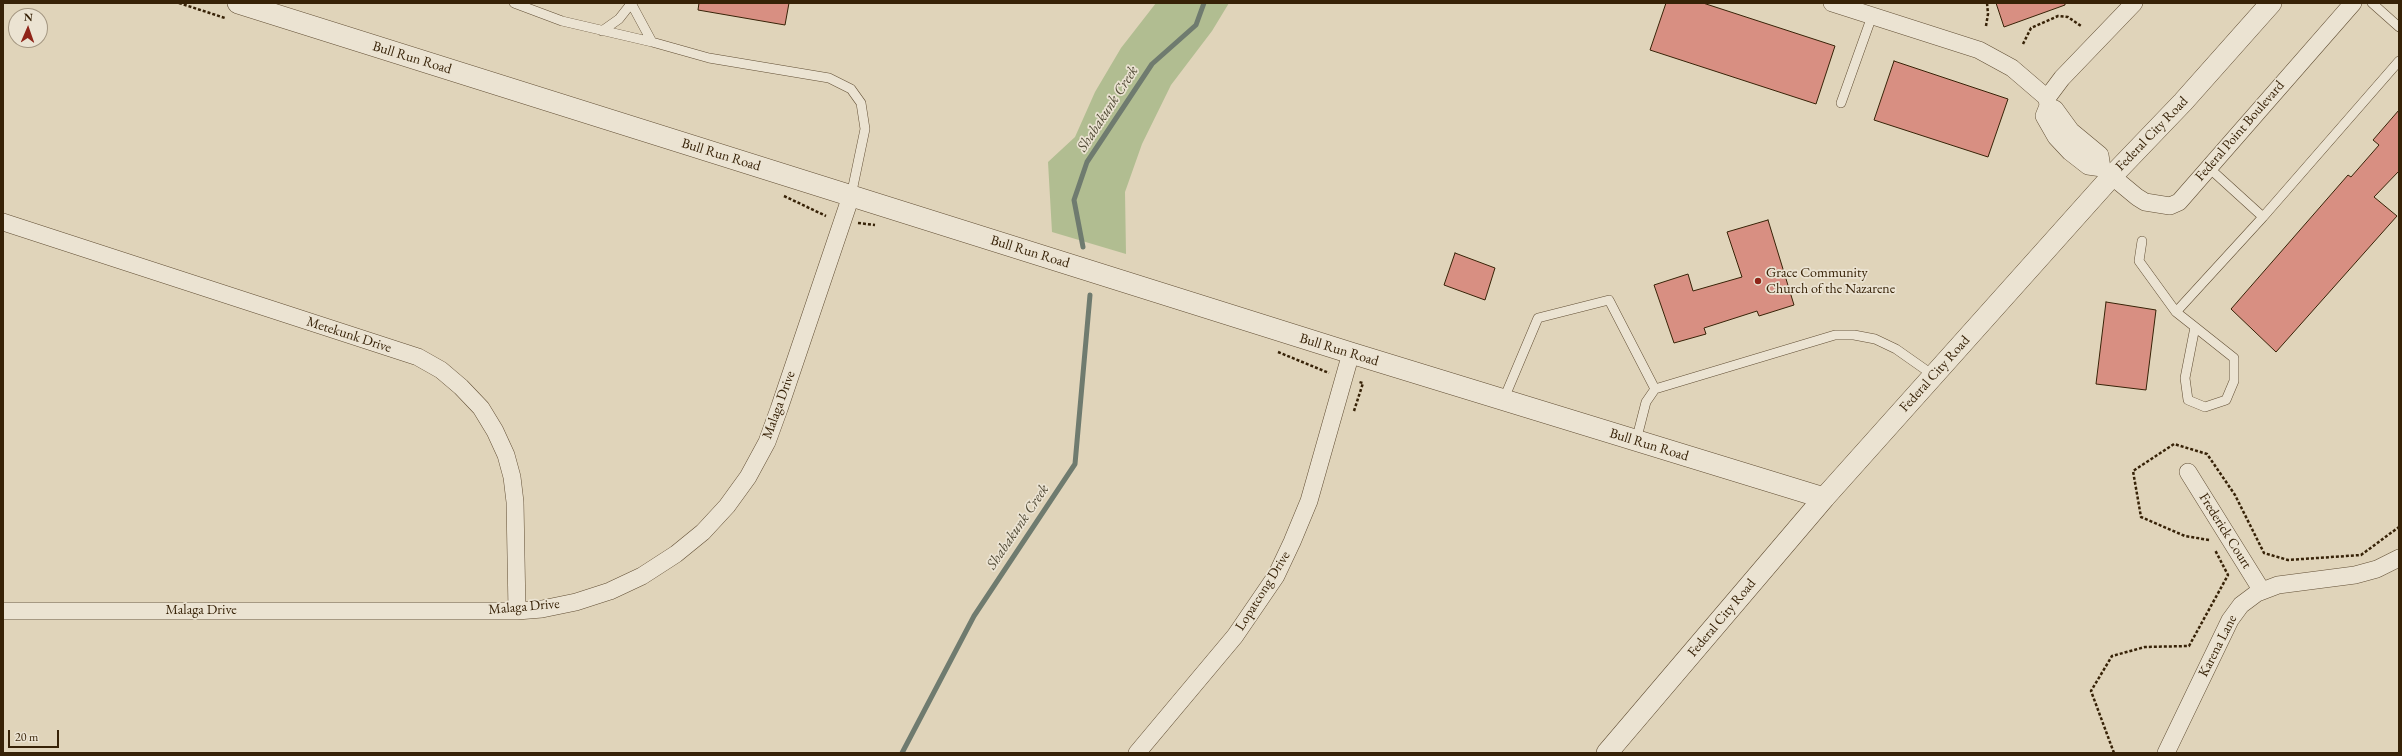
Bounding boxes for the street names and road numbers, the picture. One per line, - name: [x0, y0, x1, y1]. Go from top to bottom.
- street label: Bull Run Road: [370, 38, 454, 78]
- street label: Federal Point Boulevard: [2192, 77, 2288, 185]
- street label: Federal City Road: [2112, 93, 2192, 175]
- street label: Bull Run Road: [679, 135, 763, 175]
- street label: Bull Run Road: [988, 232, 1072, 272]
- street label: Metekunk Drive: [304, 313, 394, 357]
- street label: Bull Run Road: [1297, 330, 1381, 370]
- street label: Federal City Road: [1896, 332, 1974, 416]
- street label: Malaga Drive: [759, 369, 799, 441]
- street label: Bull Run Road: [1607, 425, 1691, 465]
- street label: Frederick Court: [2195, 490, 2255, 572]
- street label: Lopatcong Drive: [1232, 548, 1294, 634]
- street label: Federal City Road: [1684, 575, 1760, 661]
- street label: Malaga Drive: [488, 596, 560, 618]
- street label: Malaga Drive: [165, 602, 237, 618]
- street label: Karena Lane: [2195, 612, 2241, 680]

